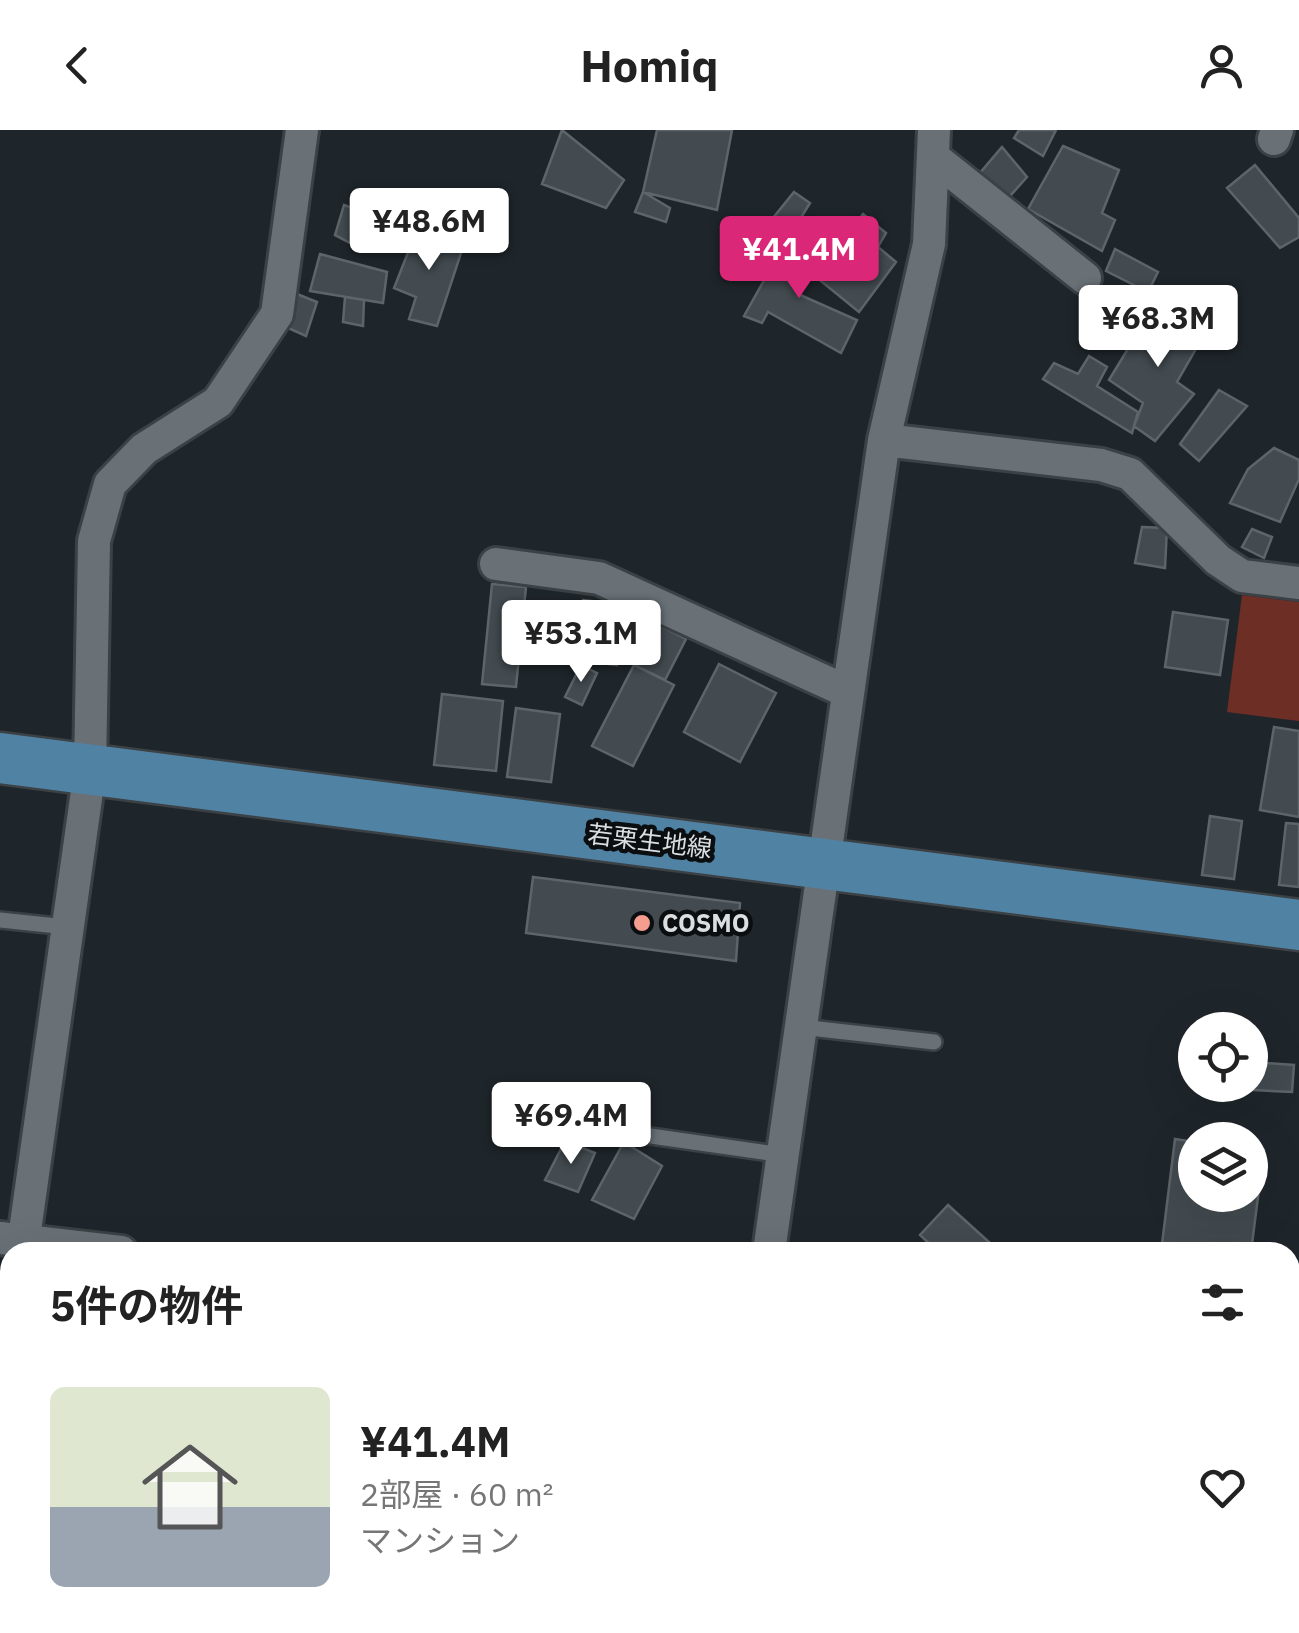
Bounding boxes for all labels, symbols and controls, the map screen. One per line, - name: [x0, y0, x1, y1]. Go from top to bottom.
- text: Homiq: [580, 36, 719, 94]
- icon: back: [50, 38, 105, 93]
- icon: person: [1194, 38, 1249, 93]
- pin: ¥48.6M: [348, 188, 510, 273]
- text: ¥48.6M: [372, 199, 486, 241]
- pin: ¥41.4M: [718, 216, 880, 301]
- text: ¥41.4M: [742, 227, 856, 269]
- pin: ¥68.3M: [1077, 285, 1239, 370]
- text: ¥68.3M: [1101, 296, 1215, 338]
- pin: ¥53.1M: [500, 600, 662, 685]
- text: ¥53.1M: [524, 611, 638, 653]
- street label: 若栗生地線: [586, 817, 714, 864]
- place label: COSMO: [662, 906, 750, 939]
- marker: COSMO: [631, 912, 653, 934]
- map controls: [1178, 1012, 1268, 1212]
- button: locate: [1178, 1012, 1268, 1102]
- pin: ¥69.4M: [490, 1082, 652, 1167]
- text: ¥69.4M: [514, 1093, 628, 1135]
- button: layers: [1178, 1122, 1268, 1212]
- icon: filters: [1195, 1275, 1250, 1330]
- text: 5件の物件: [50, 1278, 243, 1333]
- text: ¥41.4M: [360, 1414, 510, 1469]
- icon: home: [130, 1427, 250, 1547]
- icon: heart: [1195, 1460, 1250, 1515]
- text: 2部屋 · 60 m²: [360, 1473, 554, 1515]
- text: マンション: [360, 1519, 520, 1561]

